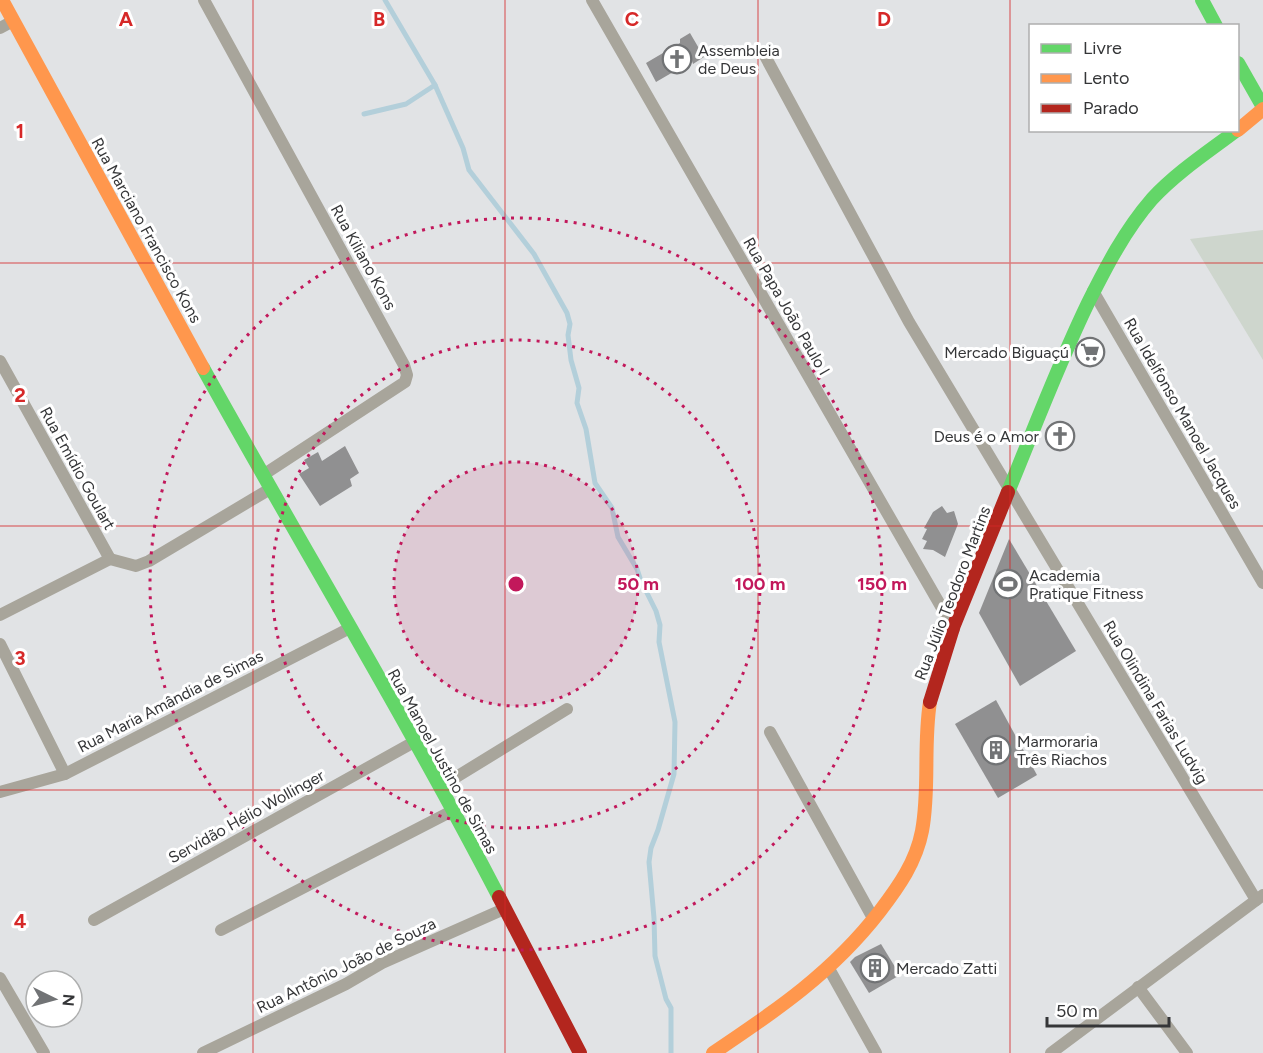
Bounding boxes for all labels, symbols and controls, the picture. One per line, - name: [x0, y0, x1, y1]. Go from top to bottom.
- text: A: [119, 7, 134, 31]
- text: B: [373, 7, 385, 31]
- text: C: [625, 7, 639, 31]
- text: D: [877, 7, 891, 31]
- legend: [1029, 24, 1239, 132]
- text: Livre: [1083, 37, 1122, 59]
- place label: Assembleia de Deus: [698, 41, 780, 78]
- church icon: Assembleia de Deus: [661, 43, 693, 75]
- text: Lento: [1083, 67, 1129, 89]
- text: Parado: [1083, 97, 1139, 119]
- text: 1: [16, 119, 24, 143]
- street label: Rua Marciano Francisco Kons: [88, 134, 206, 326]
- street label: Rua Kiliano Kons: [327, 201, 400, 313]
- street label: Rua Papa João Paulo I: [739, 234, 834, 379]
- street label: Rua Idelfonso Manoel Jacques: [1120, 314, 1245, 512]
- supermarket icon: Mercado Biguaçú: [1074, 336, 1106, 368]
- place label: Mercado Biguaçú: [944, 343, 1069, 362]
- text: 2: [14, 383, 26, 407]
- street label: Rua Emídio Goulart: [36, 403, 119, 533]
- church icon: Deus é o Amor: [1044, 420, 1076, 452]
- place label: Deus é o Amor: [934, 427, 1040, 446]
- street label: Rua Júlio Teodoro Martins: [910, 503, 995, 683]
- place label: Academia Pratique Fitness: [1029, 566, 1143, 603]
- sports icon: Academia Pratique Fitness: [992, 568, 1024, 600]
- text: 50 m: [617, 573, 659, 595]
- text: 100 m: [735, 573, 785, 595]
- text: 150 m: [857, 573, 907, 595]
- centre of rings: [506, 574, 526, 594]
- street label: Rua Olindina Farias Ludvig: [1099, 617, 1212, 787]
- text: 3: [14, 646, 26, 670]
- street label: Rua Maria Amândia de Simas: [74, 646, 266, 757]
- street label: Rua Manoel Justino de Simas: [384, 665, 501, 857]
- place label: Marmoraria Três Riachos: [1017, 732, 1107, 769]
- building icon: Marmoraria Três Riachos: [980, 734, 1012, 766]
- street label: Servidão Hélio Wollinger: [165, 765, 328, 867]
- text: 4: [14, 909, 27, 933]
- street label: Rua Antônio João de Souza: [254, 914, 439, 1017]
- building icon: Mercado Zatti: [859, 952, 891, 984]
- place label: Mercado Zatti: [896, 959, 997, 978]
- north arrow: [24, 969, 84, 1029]
- scale bar: [1047, 990, 1168, 1028]
- text: N: [58, 993, 78, 1007]
- text: 50 m: [1056, 1000, 1098, 1022]

